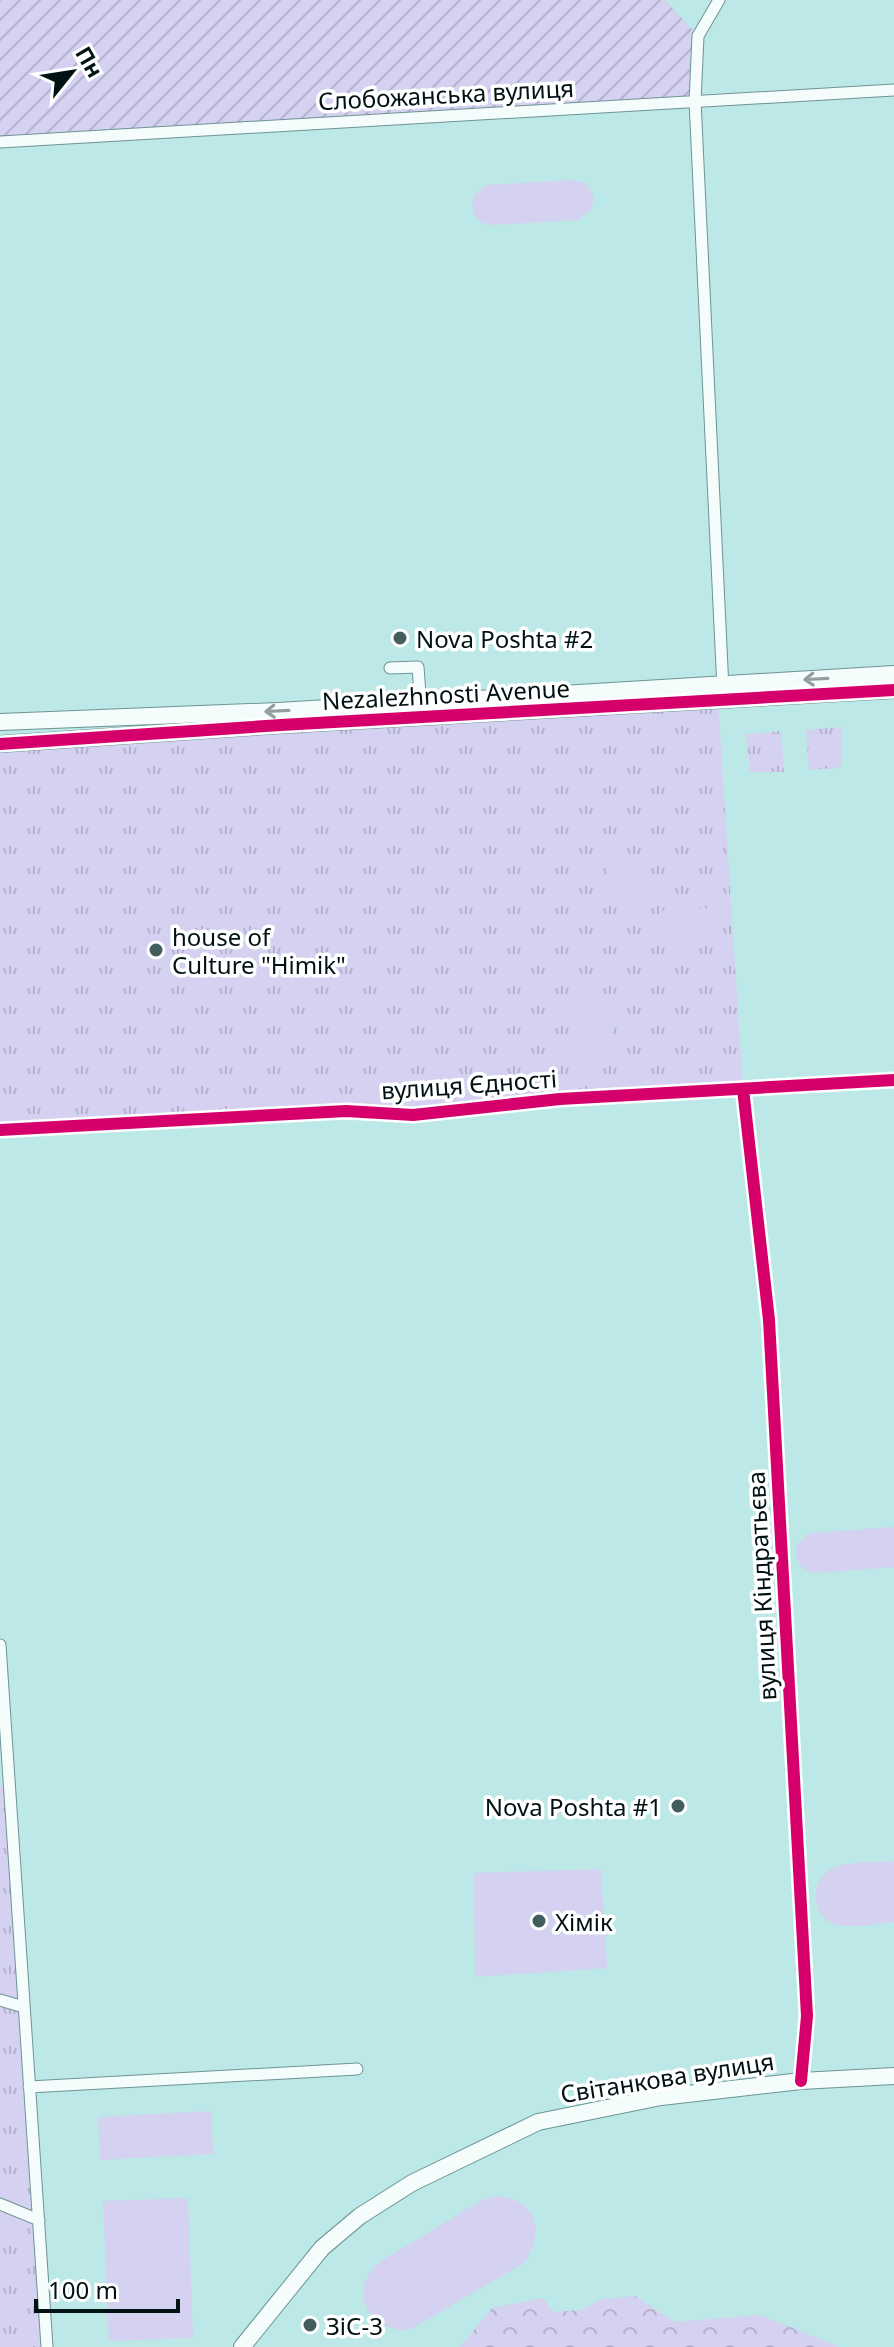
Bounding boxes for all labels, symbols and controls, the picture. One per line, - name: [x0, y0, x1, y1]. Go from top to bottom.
- north arrow: [32, 32, 112, 112]
- text: Пн: [69, 40, 111, 83]
- street label: Слобожанська вулиця: [317, 71, 575, 117]
- place label: Nova Poshta #2: [416, 622, 593, 655]
- marker: Nova Poshta #2: [391, 629, 409, 647]
- street label: Nezalezhnosti Avenue: [321, 671, 571, 717]
- one-way arrow: [803, 672, 830, 687]
- one-way arrow: [264, 703, 291, 718]
- place label: house of Culture "Himik": [172, 920, 346, 981]
- marker: house of Culture "Himik": [147, 941, 165, 959]
- street label: вулиця Єдності: [380, 1061, 558, 1107]
- street label: вулиця Кіндратьєва: [739, 1471, 783, 1701]
- place label: Nova Poshta #1: [485, 1790, 662, 1823]
- marker: Nova Poshta #1: [669, 1797, 687, 1815]
- place label: Хімік: [555, 1905, 613, 1938]
- marker: Хімік: [530, 1912, 548, 1930]
- street label: Світанкова вулиця: [558, 2044, 776, 2110]
- scale bar: [36, 2263, 178, 2313]
- text: 100 m: [48, 2273, 118, 2306]
- place label: ЗіС-3: [326, 2309, 383, 2342]
- marker: ЗіС-3: [301, 2316, 319, 2334]

